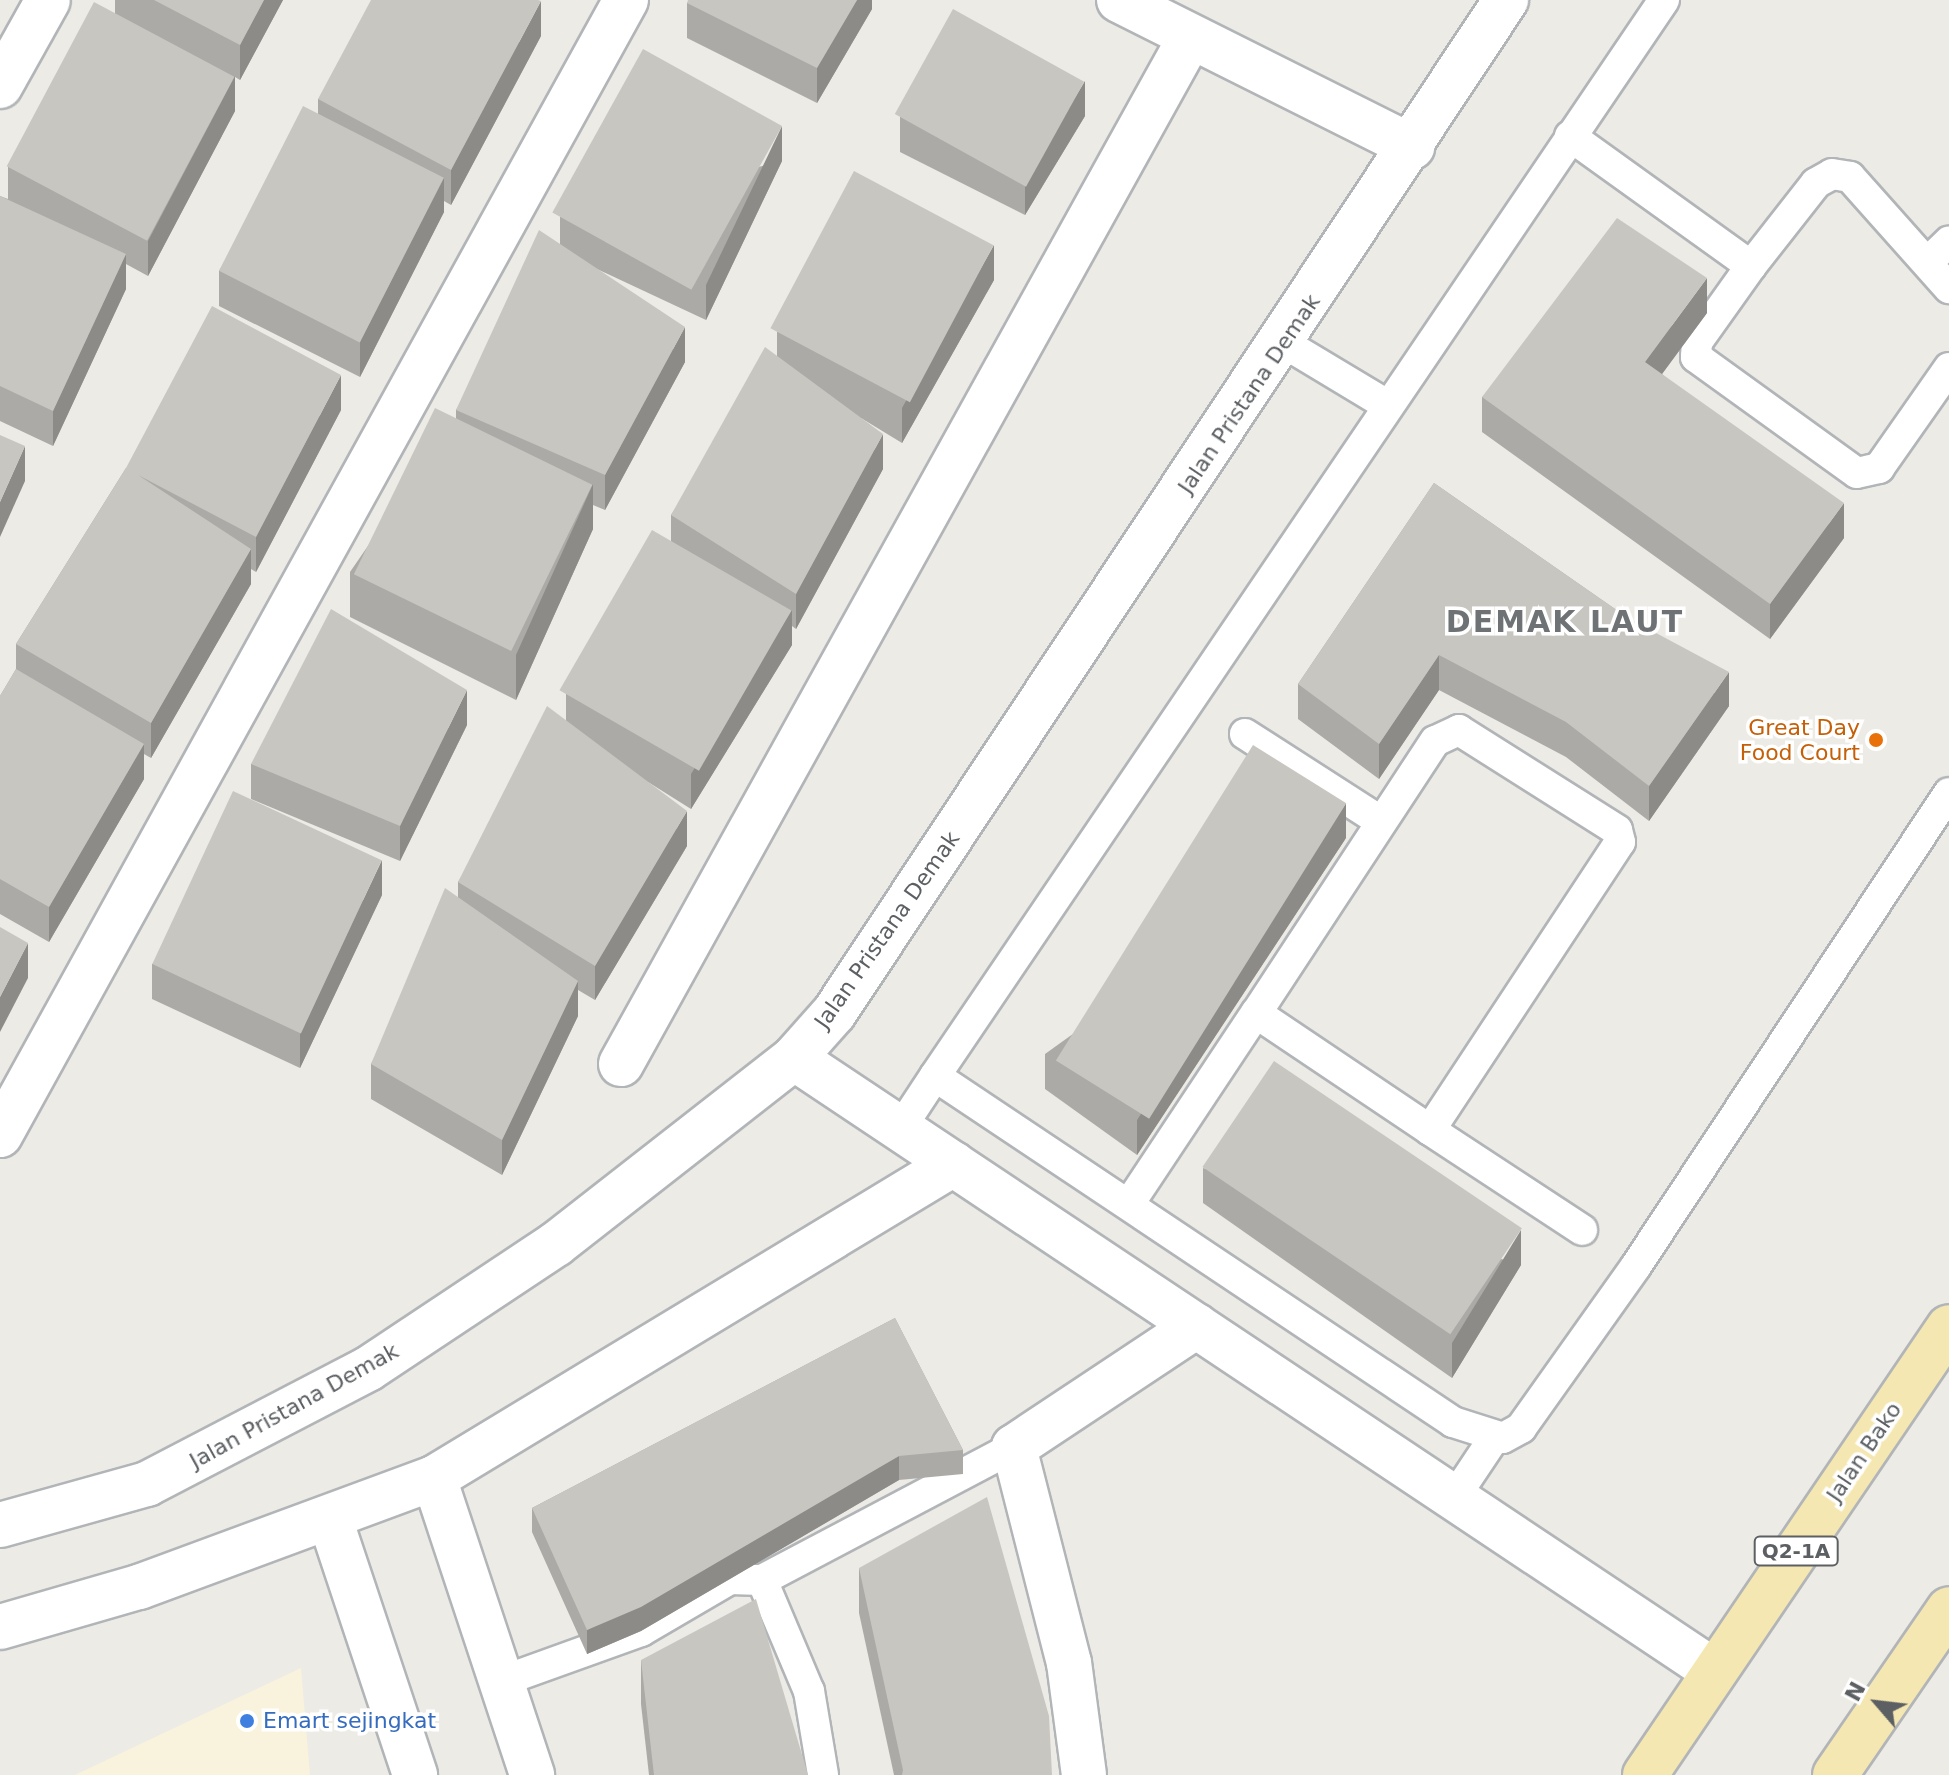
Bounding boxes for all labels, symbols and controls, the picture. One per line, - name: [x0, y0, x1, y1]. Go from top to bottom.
- street label: Jalan Pristana Demak: [1172, 289, 1326, 499]
- district label: DEMAK LAUT: [1446, 604, 1684, 640]
- place label: Great Day Food Court: [1740, 714, 1860, 766]
- marker: Great Day Food Court: [1867, 731, 1885, 749]
- street label: Jalan Pristana Demak: [809, 826, 965, 1034]
- street label: Jalan Pristana Demak: [185, 1338, 403, 1474]
- street label: Jalan Bako: [1821, 1397, 1907, 1507]
- road number: Q2-1A: [1752, 1535, 1840, 1567]
- north arrow: [1837, 1663, 1917, 1743]
- text: N: [1840, 1678, 1871, 1706]
- place label: Emart sejingkat: [263, 1708, 436, 1734]
- marker: Emart sejingkat: [238, 1712, 256, 1730]

